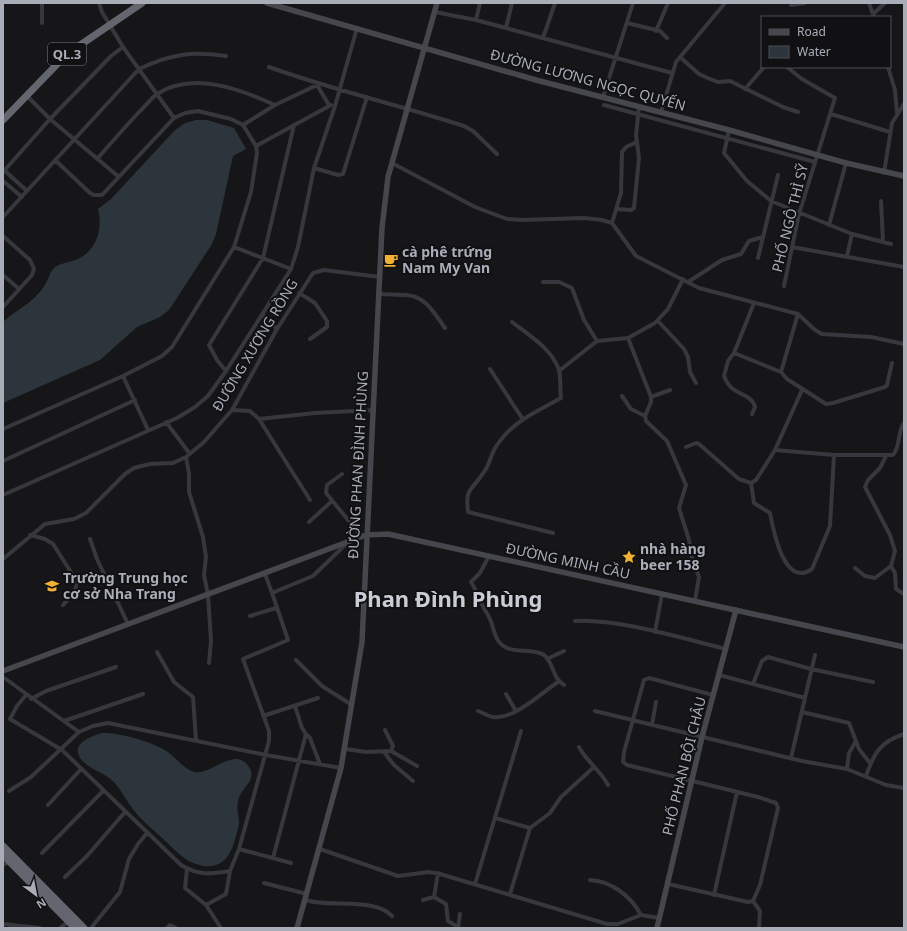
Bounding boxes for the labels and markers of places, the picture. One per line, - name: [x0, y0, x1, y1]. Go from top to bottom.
- place label: cà phê trứng Nam My Van: [402, 242, 492, 277]
- cafe icon: cà phê trứng Nam My Van: [383, 252, 399, 268]
- place label: nhà hàng beer 158: [640, 539, 706, 574]
- place icon: nhà hàng beer 158: [621, 549, 637, 565]
- place label: Trường Trung học cơ sở Nha Trang: [63, 568, 188, 603]
- school or university icon: Trường Trung học cơ sở Nha Trang: [44, 578, 60, 594]

